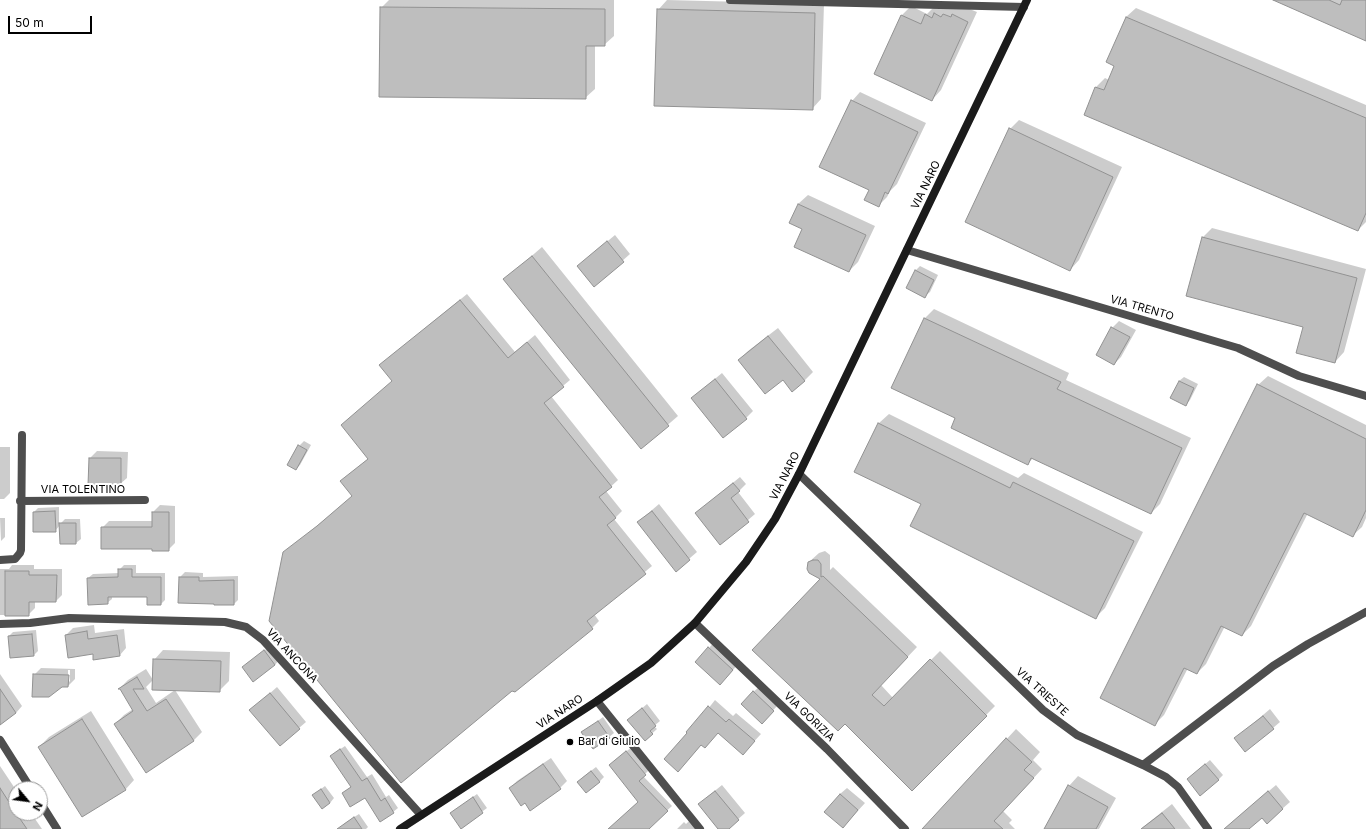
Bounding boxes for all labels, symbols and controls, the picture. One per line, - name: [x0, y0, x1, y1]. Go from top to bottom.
- scale bar: [10, 8, 94, 34]
- text: 50 m: [15, 15, 44, 30]
- street label: VIA NARO: [909, 158, 943, 212]
- street label: VIA TRENTO: [1109, 293, 1175, 323]
- street label: VIA NARO: [767, 450, 803, 502]
- street label: VIA TOLENTINO: [41, 483, 125, 497]
- street label: VIA ANCONA: [263, 626, 321, 686]
- street label: VIA TRIESTE: [1013, 665, 1071, 719]
- street label: VIA GORIZIA: [781, 690, 837, 744]
- street label: VIA NARO: [534, 692, 586, 732]
- place label: Bar di Giulio: [578, 735, 640, 749]
- marker: Bar di Giulio: [565, 737, 575, 747]
- north arrow: [8, 781, 48, 821]
- text: N: [29, 799, 46, 813]

